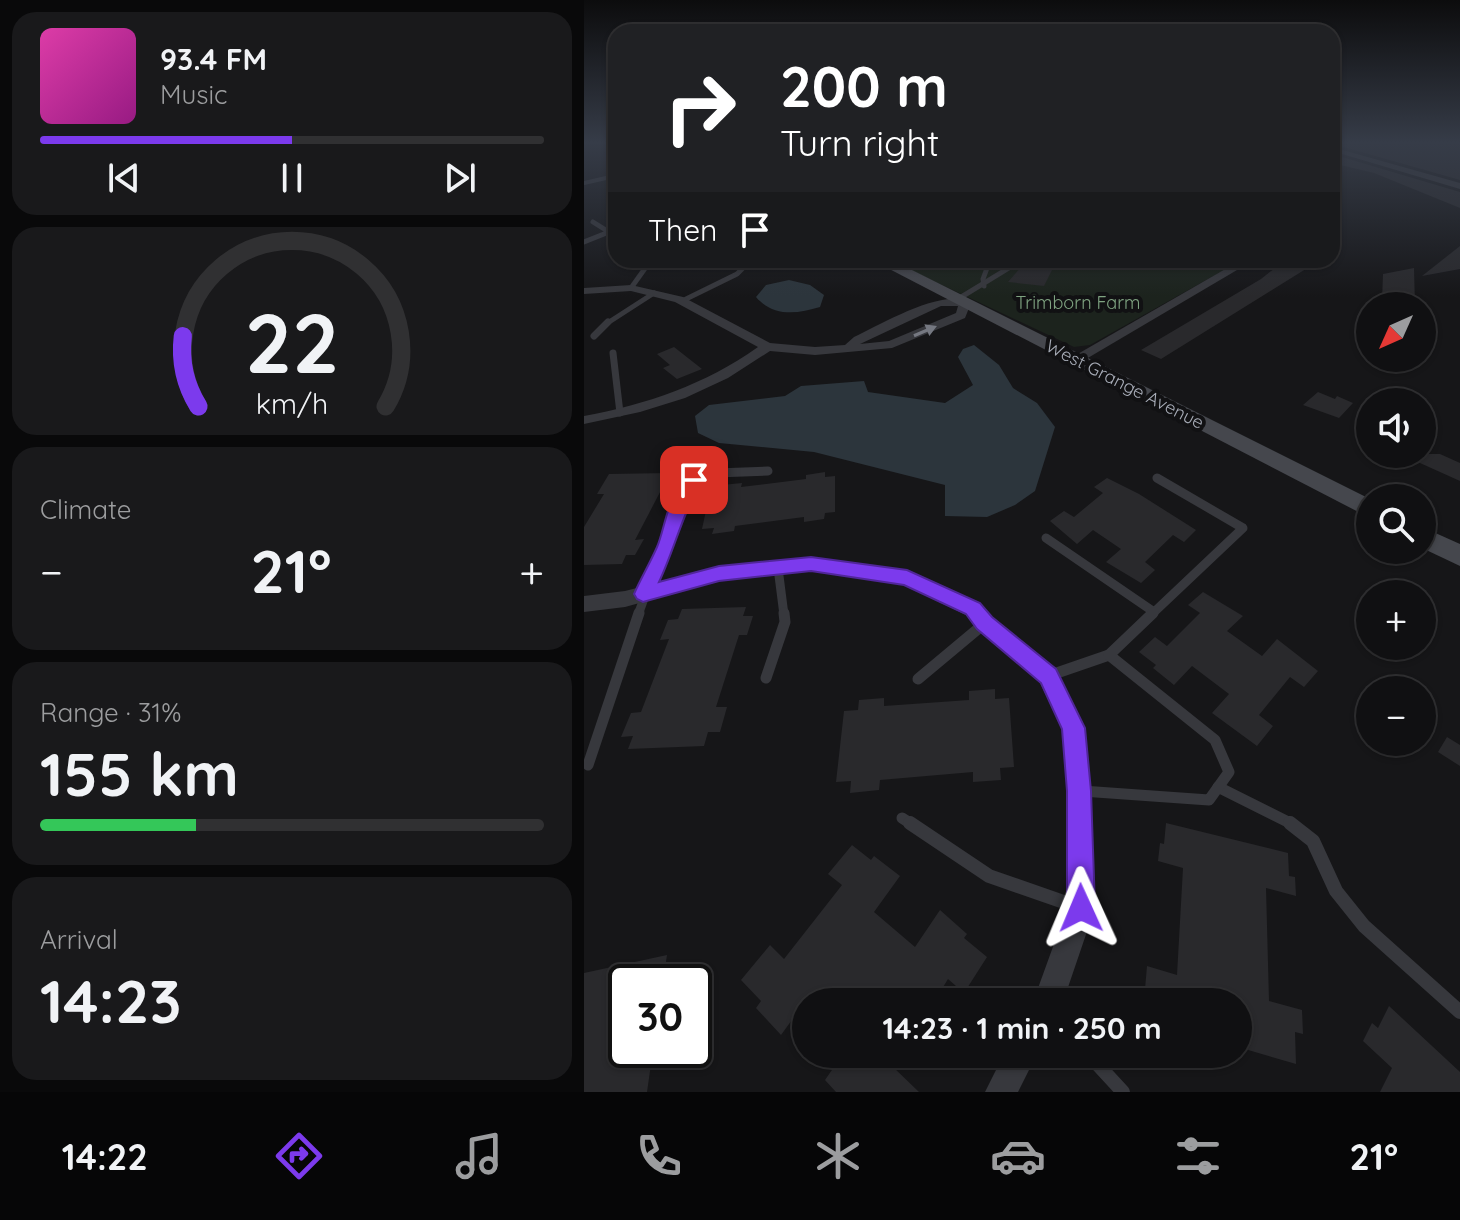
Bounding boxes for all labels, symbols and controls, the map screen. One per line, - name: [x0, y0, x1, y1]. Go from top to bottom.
- text: 93.4 FM: [160, 40, 267, 78]
- text: 200 m: [780, 51, 948, 121]
- icon: right: [648, 56, 752, 160]
- text: Music: [160, 78, 228, 111]
- text: Turn right: [780, 120, 939, 165]
- icon: previous: [102, 156, 146, 200]
- icon: pause: [270, 156, 314, 200]
- icon: next: [438, 156, 482, 200]
- icon: arrive: [733, 208, 777, 252]
- text: Then: [648, 211, 717, 249]
- text: 22: [245, 290, 339, 394]
- park label: Trimborn Farm: [1015, 291, 1141, 314]
- north arrow: [1356, 292, 1436, 372]
- map controls: [1356, 292, 1436, 756]
- one-way arrow: [913, 325, 937, 338]
- street label: West Grange Avenue: [1042, 334, 1208, 434]
- text: km/h: [256, 385, 328, 421]
- button: sound: [1356, 388, 1436, 468]
- pin: [660, 446, 728, 514]
- icon: arrive: [672, 458, 716, 502]
- button: search: [1356, 484, 1436, 564]
- text: Climate: [40, 493, 131, 526]
- text: 21°: [251, 533, 332, 608]
- text: −: [40, 544, 63, 599]
- text: +: [519, 544, 544, 599]
- button: +: [1356, 580, 1436, 660]
- button: −: [1356, 676, 1436, 756]
- text: Range · 31%: [40, 696, 181, 729]
- text: 155 km: [40, 736, 239, 811]
- position arrow: [1039, 866, 1123, 950]
- text: Arrival: [40, 923, 118, 956]
- text: 14:23: [40, 963, 181, 1038]
- speed limit sign: 30: [608, 964, 712, 1068]
- text: 14:23 · 1 min · 250 m: [882, 1009, 1162, 1047]
- icon: directions: [271, 1128, 327, 1184]
- icon: music: [451, 1128, 507, 1184]
- icon: phone: [631, 1128, 687, 1184]
- icon: climate: [810, 1128, 866, 1184]
- icon: car: [990, 1128, 1046, 1184]
- icon: filters: [1170, 1128, 1226, 1184]
- text: 14:22: [62, 1134, 148, 1179]
- text: 21°: [1350, 1134, 1398, 1179]

